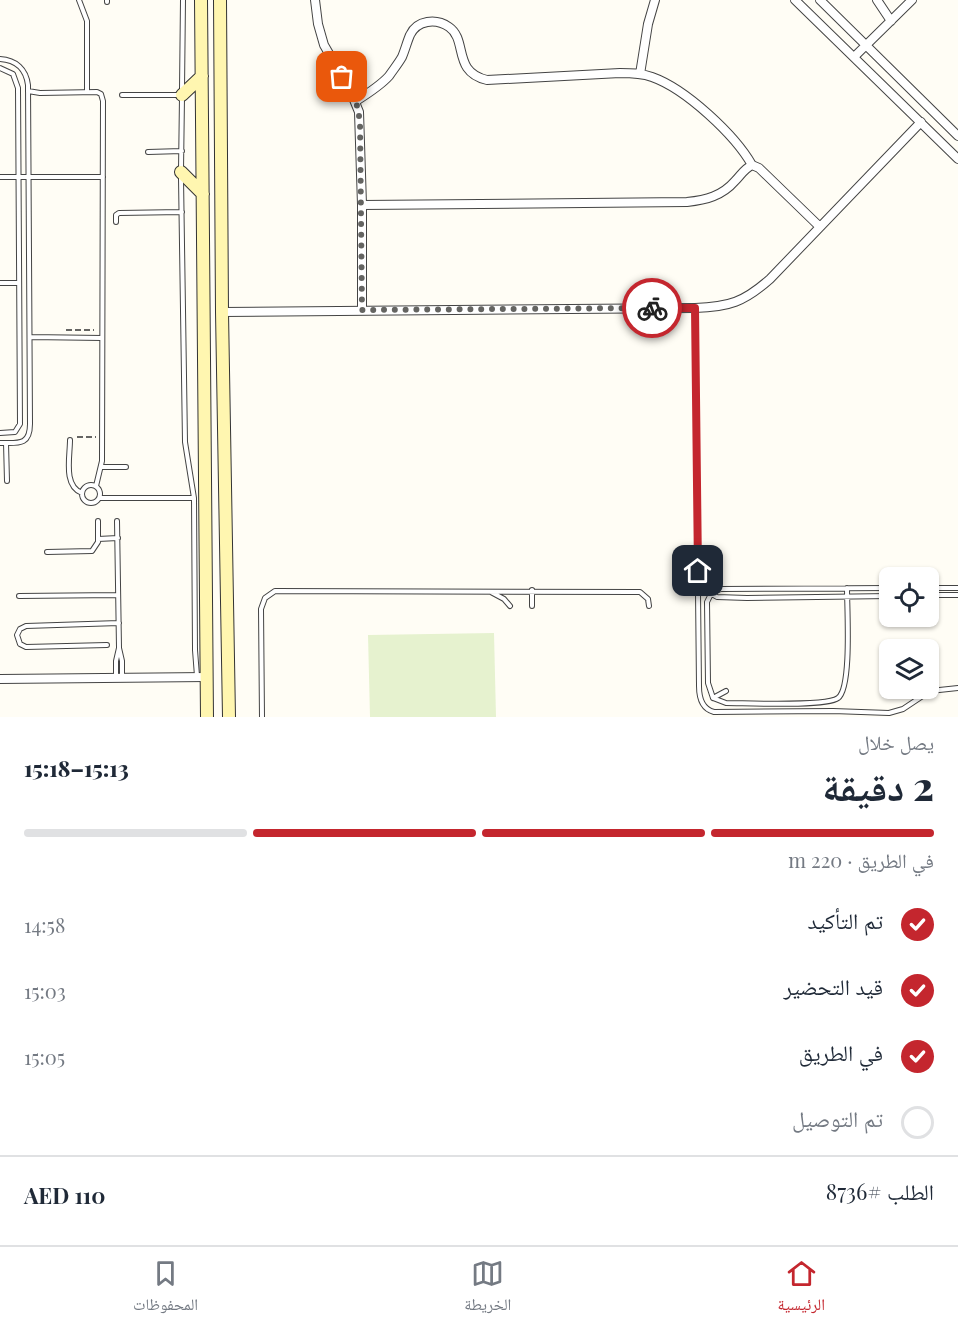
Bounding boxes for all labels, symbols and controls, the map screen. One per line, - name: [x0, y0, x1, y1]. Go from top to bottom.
- pin: [316, 51, 367, 102]
- icon: bag: [325, 60, 358, 93]
- courier: [622, 278, 682, 338]
- icon: bike: [636, 292, 669, 325]
- pin: [672, 545, 723, 596]
- icon: home: [681, 554, 714, 587]
- map controls: [879, 567, 939, 699]
- button: locate: [879, 567, 939, 627]
- button: layers: [879, 639, 939, 699]
- text: يصل خلال: [858, 728, 934, 755]
- text: 15:13–15:18: [24, 753, 129, 783]
- text: 2 دقيقة: [822, 759, 934, 811]
- text: في الطريق · 220 m: [788, 846, 934, 873]
- text: تم التأكيد: [807, 905, 883, 935]
- icon: check: [901, 908, 934, 941]
- text: 14:58: [24, 911, 65, 938]
- text: قيد التحضير: [784, 971, 883, 1001]
- icon: check: [901, 974, 934, 1007]
- text: 15:03: [24, 977, 66, 1004]
- text: في الطريق: [799, 1037, 883, 1067]
- icon: check: [901, 1040, 934, 1073]
- text: 15:05: [24, 1043, 65, 1070]
- text: تم التوصيل: [792, 1103, 883, 1133]
- text: الطلب #8736: [826, 1176, 934, 1206]
- text: AED 110: [24, 1180, 105, 1210]
- tab: المحفوظات: [133, 1257, 198, 1320]
- tab: الخريطة: [464, 1257, 511, 1320]
- tab: الرئيسية: [778, 1257, 825, 1320]

